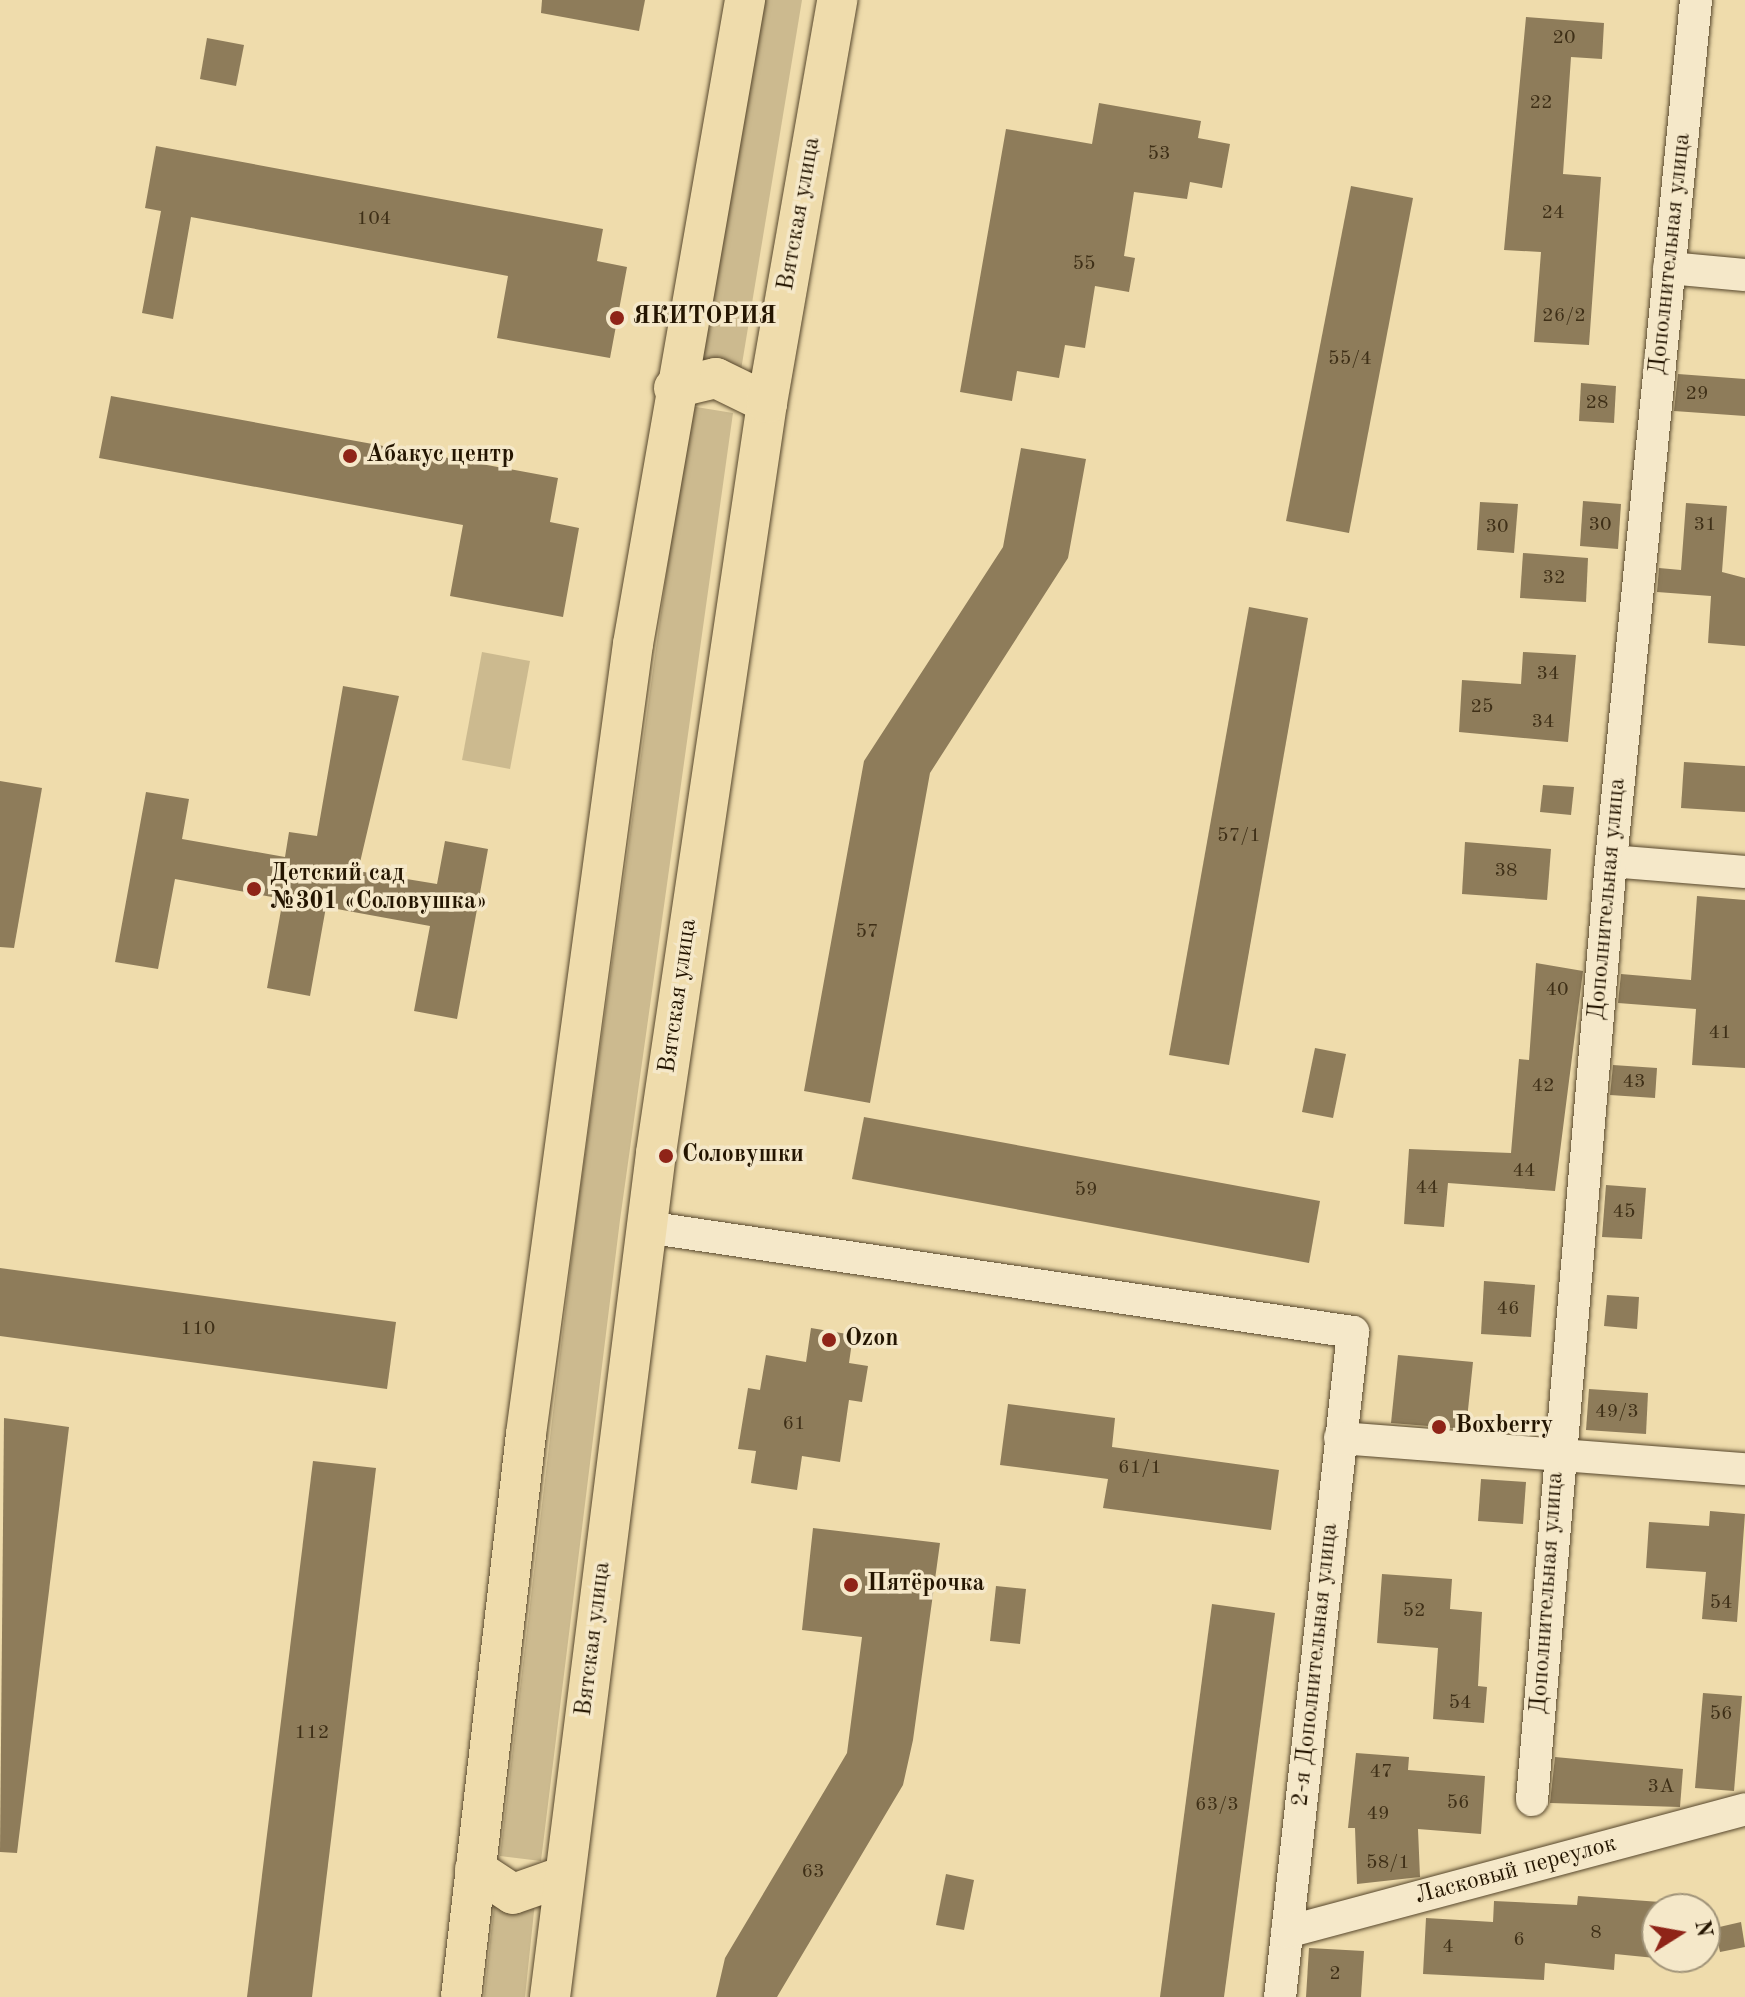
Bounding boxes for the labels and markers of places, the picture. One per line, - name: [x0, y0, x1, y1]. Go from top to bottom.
- place label: ЯКИТОРИЯ: [633, 304, 776, 332]
- marker: ЯКИТОРИЯ: [608, 309, 626, 327]
- place label: Абакус центр: [366, 442, 514, 470]
- marker: Абакус центр: [341, 447, 359, 465]
- place label: Детский сад №301 «Соловушка»: [270, 861, 488, 917]
- marker: Детский сад №301 «Соловушка»: [245, 880, 263, 898]
- place label: Соловушки: [682, 1142, 804, 1170]
- marker: Соловушки: [657, 1147, 675, 1165]
- place label: Ozon: [845, 1326, 899, 1354]
- marker: Ozon: [820, 1331, 838, 1349]
- place label: Boxberry: [1455, 1413, 1553, 1441]
- marker: Boxberry: [1430, 1418, 1448, 1436]
- place label: Пятёрочка: [867, 1571, 985, 1599]
- marker: Пятёрочка: [842, 1576, 860, 1594]

